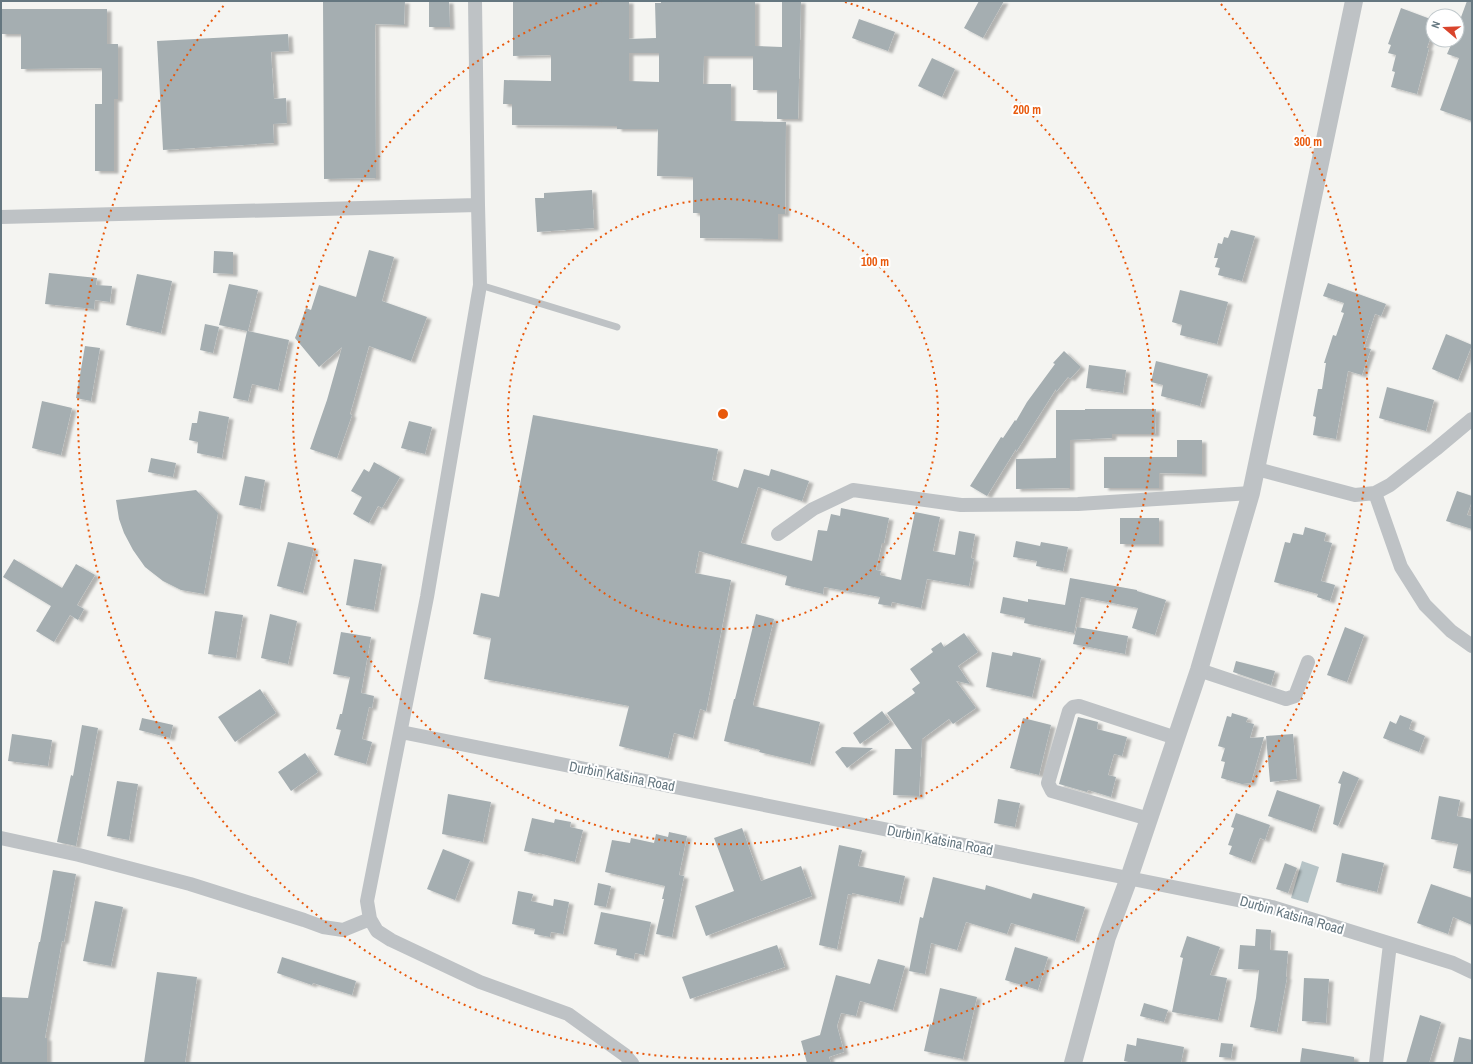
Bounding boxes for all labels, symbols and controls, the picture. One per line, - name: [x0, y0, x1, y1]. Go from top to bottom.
- north arrow: [1425, 8, 1465, 48]
- text: N: [1428, 19, 1443, 30]
- text: 200 m: [1013, 102, 1041, 118]
- text: 300 m: [1294, 134, 1322, 150]
- text: 100 m: [861, 254, 889, 270]
- centre of rings: [716, 407, 730, 421]
- street label: Durbin Katsina Road: [568, 757, 676, 795]
- street label: Durbin Katsina Road: [886, 821, 994, 859]
- street label: Durbin Katsina Road: [1238, 892, 1346, 938]

